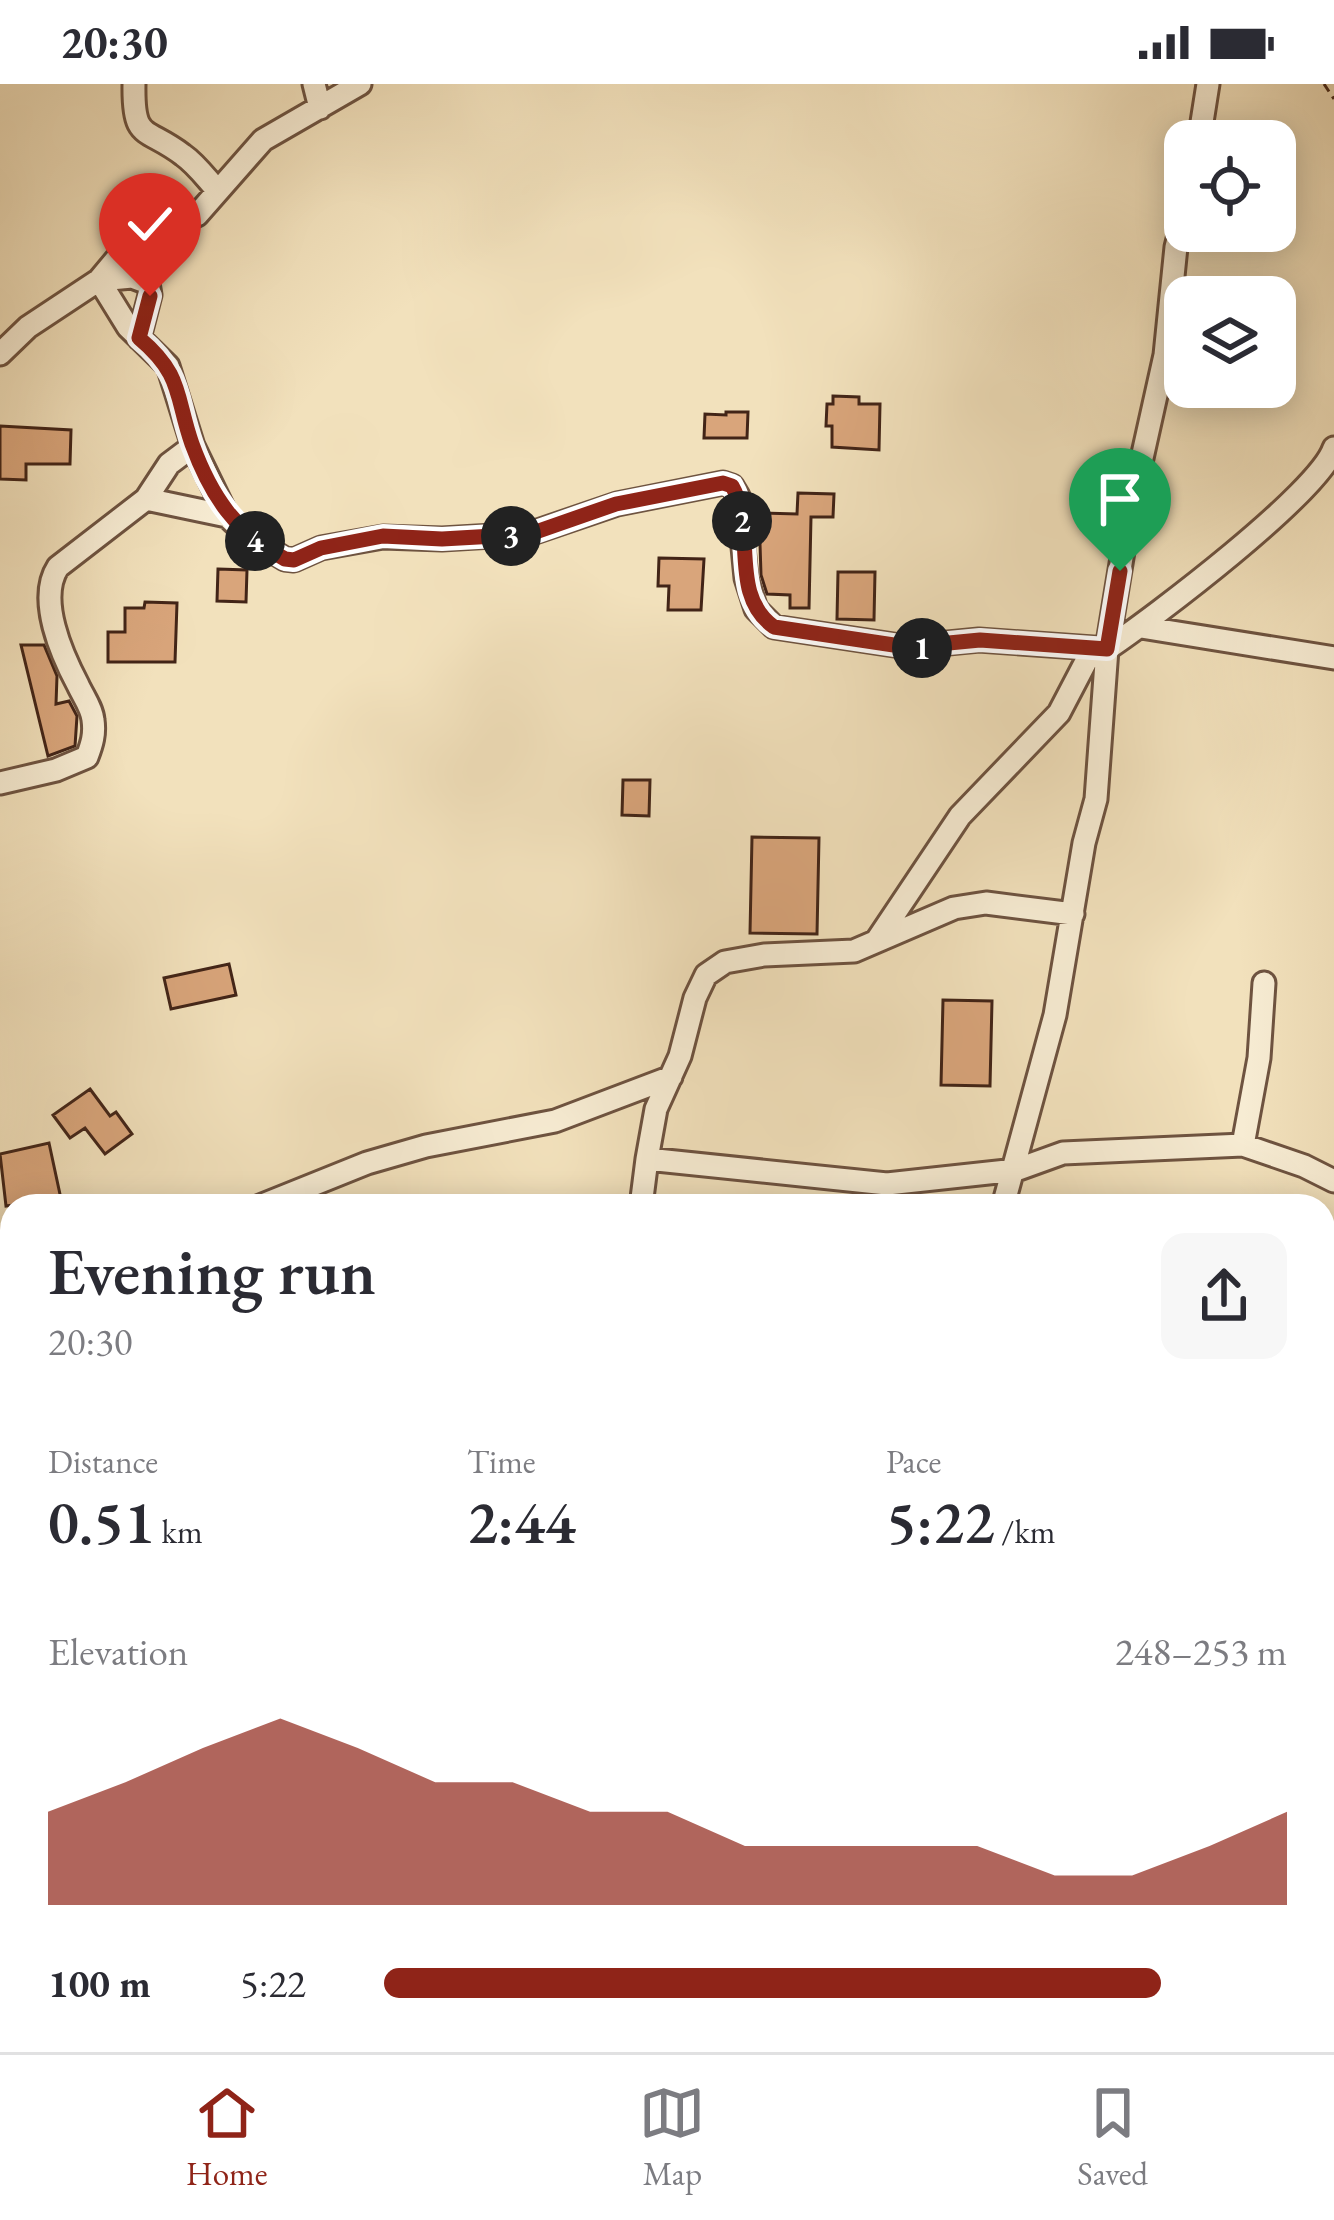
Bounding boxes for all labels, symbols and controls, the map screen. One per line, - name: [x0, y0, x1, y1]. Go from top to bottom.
- text: 20:30: [60, 13, 168, 71]
- map controls: [1164, 120, 1296, 408]
- button: locate: [1164, 120, 1296, 252]
- pin: [99, 173, 201, 296]
- icon: check: [117, 191, 183, 257]
- button: layers: [1164, 276, 1296, 408]
- pin: [1069, 448, 1171, 571]
- icon: arrive: [1087, 466, 1153, 532]
- pin: 2: [712, 491, 772, 551]
- text: 2: [733, 499, 751, 542]
- pin: 3: [481, 506, 541, 566]
- pin: 4: [225, 511, 285, 571]
- text: 3: [502, 514, 520, 557]
- text: 4: [246, 519, 264, 562]
- pin: 1: [892, 618, 952, 678]
- text: 1: [913, 626, 931, 669]
- text: Evening run: [48, 1228, 376, 1314]
- button: share: [1161, 1233, 1287, 1359]
- text: 20:30: [48, 1316, 133, 1367]
- text: Distance: [48, 1440, 158, 1483]
- text: Time: [467, 1440, 536, 1483]
- text: Pace: [886, 1440, 941, 1483]
- text: 0.51: [48, 1483, 155, 1561]
- text: 2:44: [467, 1483, 576, 1561]
- text: 5:22: [886, 1483, 995, 1561]
- text: km: [155, 1510, 203, 1553]
- text: /km: [995, 1510, 1056, 1553]
- text: Elevation: [48, 1626, 188, 1677]
- text: 248–253 m: [1115, 1626, 1287, 1677]
- text: 100 m: [48, 1958, 151, 2009]
- text: 5:22: [240, 1958, 306, 2009]
- tab: Home: [186, 2080, 268, 2195]
- tab: Map: [639, 2080, 705, 2195]
- tab: Saved: [1077, 2080, 1148, 2195]

